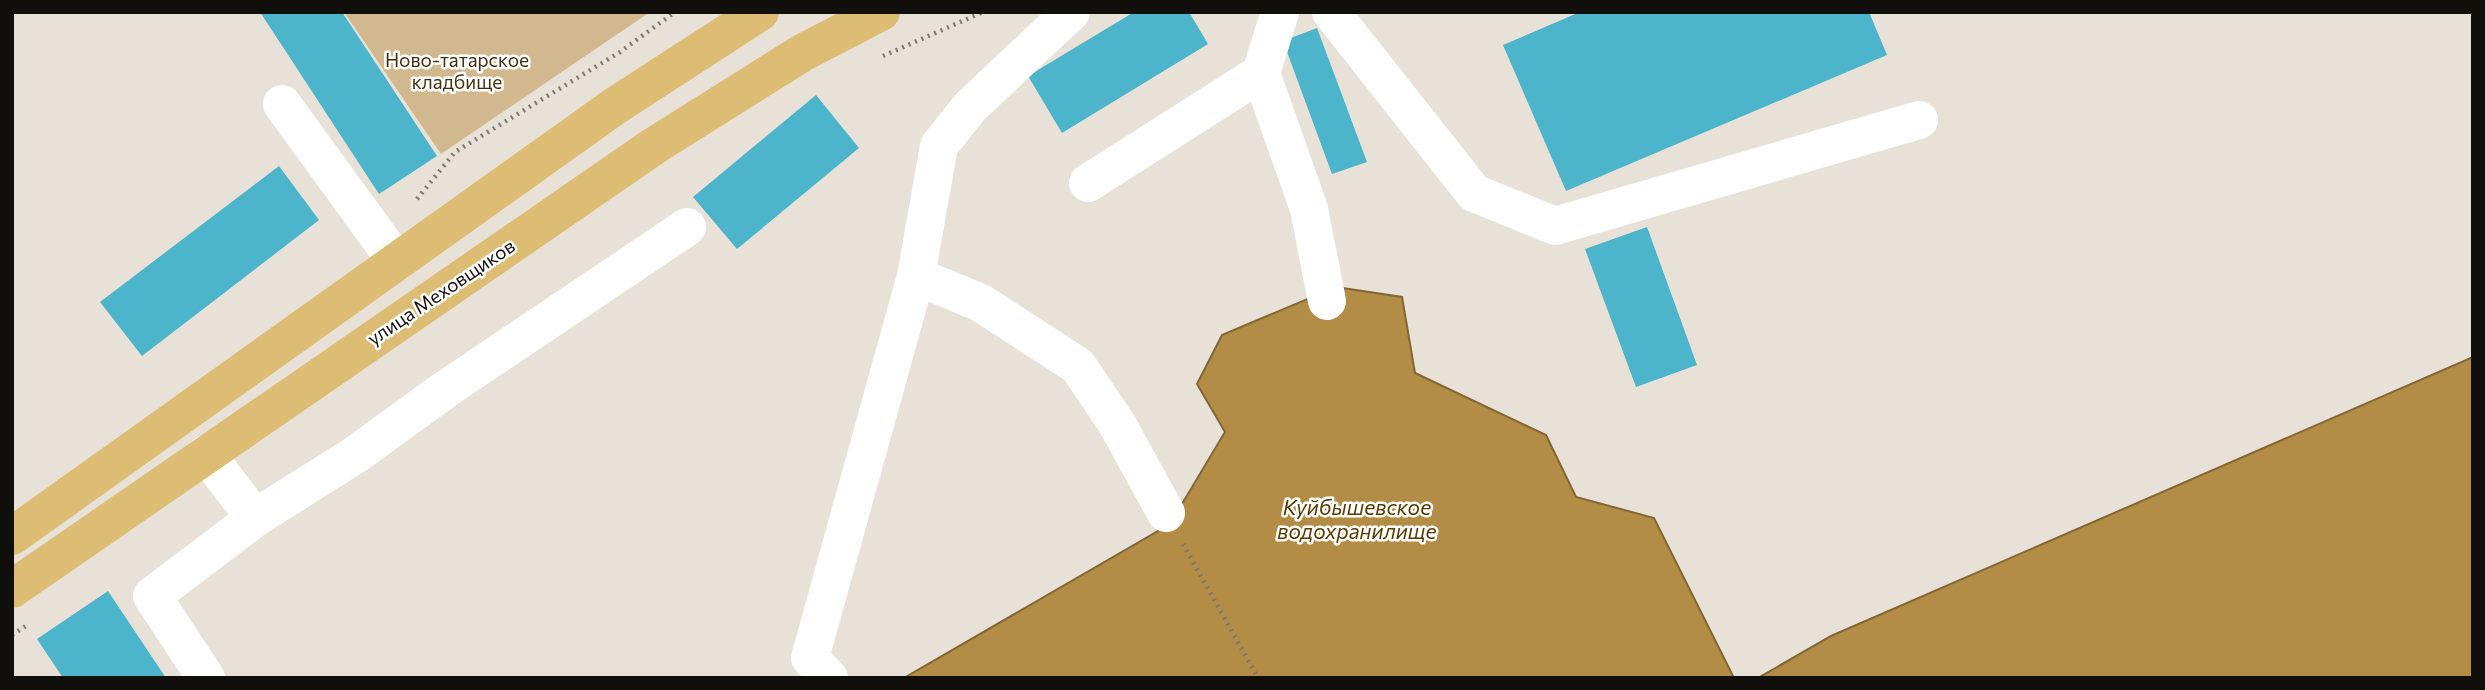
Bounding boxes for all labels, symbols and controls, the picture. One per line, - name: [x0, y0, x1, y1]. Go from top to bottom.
- park label: Ново-татарское кладбище: [385, 48, 529, 93]
- street label: улица Меховщиков: [363, 234, 519, 349]
- water label: Куйбышевское водохранилище: [1277, 494, 1437, 543]

